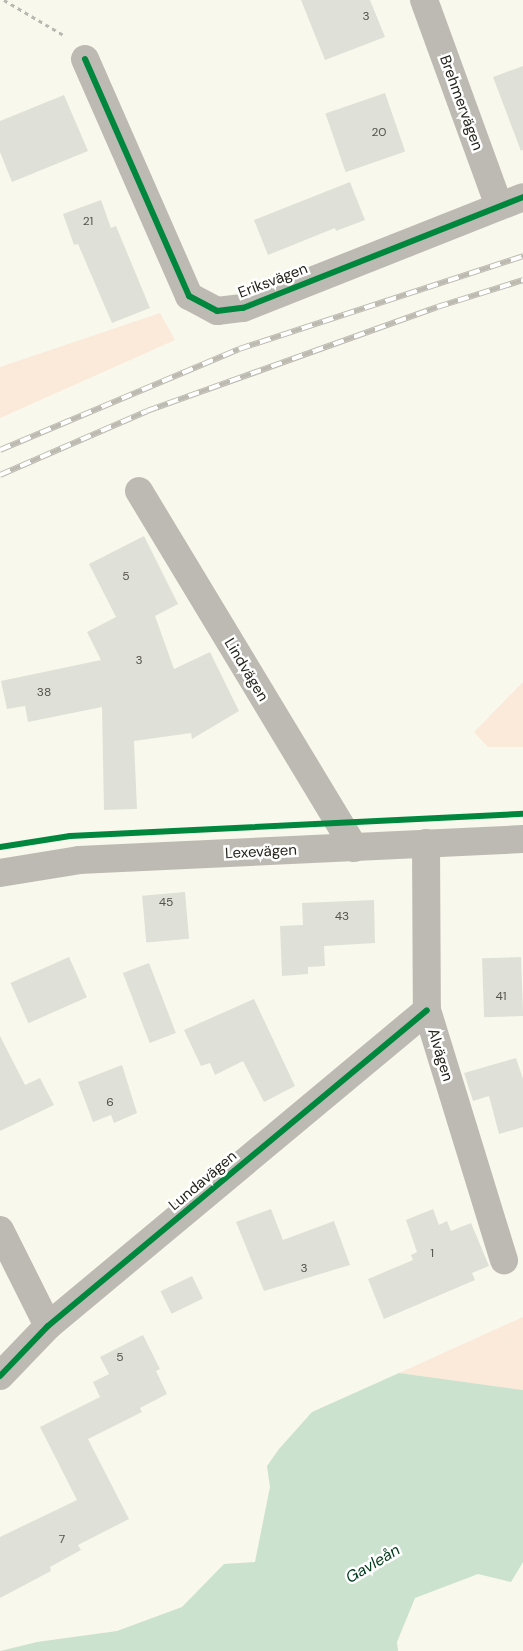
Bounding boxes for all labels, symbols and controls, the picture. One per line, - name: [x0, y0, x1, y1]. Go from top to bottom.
- house number: 3: [362, 10, 370, 24]
- street label: Brehmervägen: [435, 53, 487, 153]
- house number: 20: [372, 126, 386, 140]
- house number: 21: [83, 215, 93, 229]
- street label: Eriksvägen: [236, 260, 310, 302]
- house number: 5: [122, 570, 130, 584]
- street label: Lindvägen: [220, 635, 272, 705]
- house number: 3: [135, 654, 143, 668]
- house number: 38: [37, 686, 51, 700]
- street label: Lexevägen: [225, 841, 297, 863]
- house number: 45: [159, 896, 173, 910]
- house number: 43: [335, 910, 349, 924]
- house number: 41: [495, 990, 507, 1004]
- street label: Alvägen: [423, 1026, 457, 1084]
- house number: 6: [106, 1096, 114, 1110]
- street label: Lundavägen: [165, 1147, 241, 1215]
- house number: 1: [430, 1247, 434, 1261]
- house number: 3: [300, 1262, 308, 1276]
- house number: 5: [116, 1351, 124, 1365]
- house number: 7: [59, 1533, 65, 1547]
- water label: Gavleån: [342, 1540, 404, 1588]

